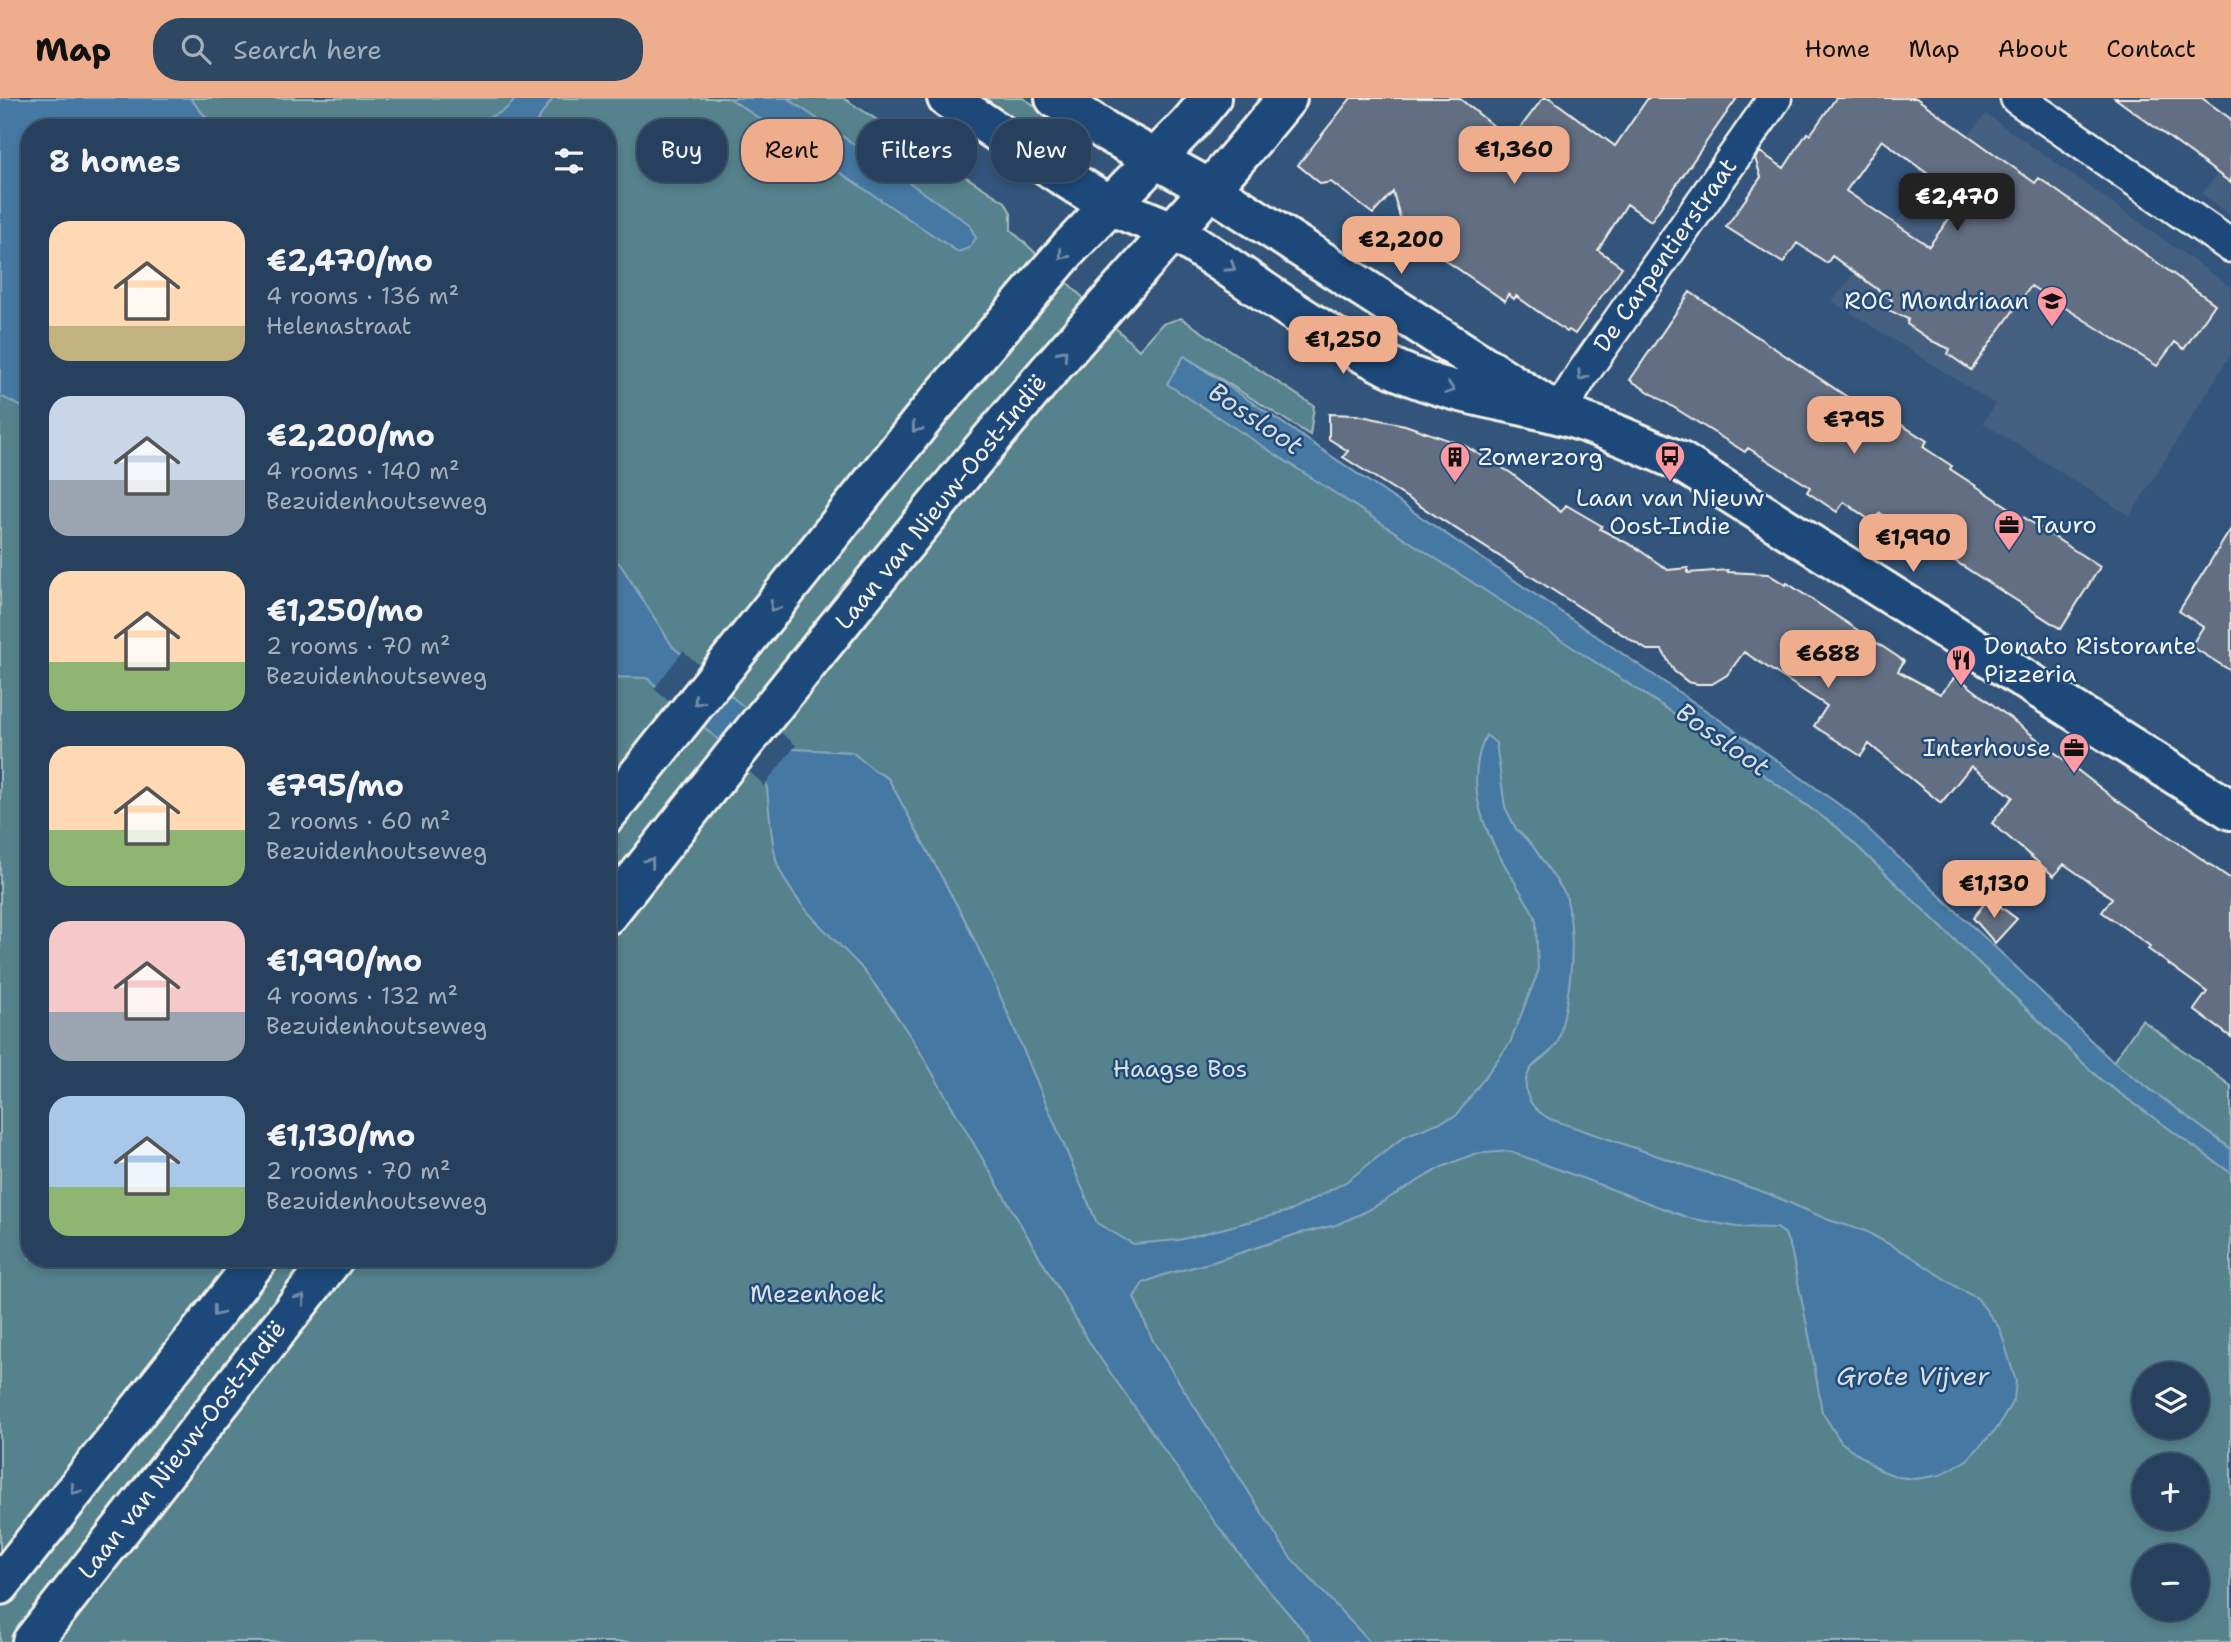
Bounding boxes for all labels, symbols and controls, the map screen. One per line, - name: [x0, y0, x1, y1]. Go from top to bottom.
- search box: [153, 18, 643, 81]
- text: Map: [35, 27, 111, 72]
- icon: search: [177, 30, 215, 68]
- text: Search here: [233, 32, 382, 67]
- text: Home: [1804, 33, 1870, 65]
- text: Map: [1908, 33, 1960, 65]
- text: About: [1998, 33, 2068, 65]
- text: Contact: [2106, 33, 2196, 65]
- chip: Buy: [637, 119, 727, 182]
- chip: Rent: [741, 119, 843, 182]
- chip: Filters: [857, 119, 977, 182]
- chip: New: [991, 119, 1091, 182]
- pin: €1,360: [1457, 126, 1571, 186]
- text: €1,360: [1475, 134, 1553, 164]
- text: 8 homes: [49, 141, 181, 182]
- icon: filters: [550, 142, 588, 180]
- street label: De Carpentierstraat: [1586, 152, 1744, 358]
- pin: €2,470: [1900, 174, 2014, 233]
- text: €2,470: [1915, 181, 1999, 211]
- pin: €2,200: [1344, 216, 1458, 276]
- text: €2,200: [1358, 224, 1444, 254]
- text: €2,470/mo: [266, 240, 433, 281]
- one-way arrow: [1059, 247, 1071, 260]
- icon: home: [105, 249, 189, 333]
- one-way arrow: [1223, 259, 1236, 272]
- text: 4 rooms · 136 m²: [266, 281, 459, 311]
- school or university icon: ROC Mondriaan: [2035, 284, 2069, 328]
- place label: ROC Mondriaan: [1844, 285, 2029, 317]
- text: Helenastraat: [266, 311, 412, 341]
- pin: €1,250: [1286, 316, 1400, 376]
- text: €1,250: [1304, 324, 1382, 354]
- one-way arrow: [1055, 349, 1067, 362]
- street label: Laan van Nieuw-Oost-Indië: [828, 368, 1054, 636]
- one-way arrow: [1578, 368, 1591, 381]
- water label: Bossloot: [1202, 374, 1311, 463]
- one-way arrow: [1444, 381, 1456, 396]
- pin: €795: [1813, 396, 1895, 456]
- text: €795: [1823, 404, 1885, 434]
- text: €2,200/mo: [266, 415, 435, 456]
- one-way arrow: [911, 421, 924, 433]
- icon: home: [105, 424, 189, 508]
- bus stop icon: Laan van Nieuw Oost-Indie: [1653, 439, 1687, 483]
- building icon: Zomerzorg: [1438, 440, 1472, 484]
- place label: Zomerzorg: [1478, 441, 1603, 473]
- text: 4 rooms · 140 m²: [266, 456, 460, 486]
- place label: Laan van Nieuw Oost-Indie: [1576, 482, 1764, 542]
- text: Bezuidenhoutseweg: [266, 486, 487, 516]
- office icon: Tauro: [1992, 508, 2026, 552]
- place label: Tauro: [2032, 509, 2097, 541]
- pin: €1,990: [1856, 514, 1970, 574]
- text: €1,990: [1875, 522, 1951, 552]
- text: €1,250/mo: [266, 590, 424, 631]
- icon: home: [105, 599, 189, 683]
- one-way arrow: [770, 599, 783, 611]
- pin: €688: [1787, 630, 1869, 690]
- place label: Donato Ristorante Pizzeria: [1984, 630, 2197, 690]
- text: 2 rooms · 70 m²: [266, 631, 451, 661]
- text: €688: [1796, 638, 1860, 668]
- restaurant icon: Donato Ristorante Pizzeria: [1944, 643, 1978, 687]
- text: Bezuidenhoutseweg: [266, 661, 487, 691]
- one-way arrow: [694, 692, 706, 705]
- water label: Bossloot: [1669, 694, 1777, 784]
- office icon: Interhouse: [2057, 731, 2091, 775]
- place label: Interhouse: [1923, 732, 2051, 764]
- text: €795/mo: [266, 765, 404, 806]
- icon: home: [105, 774, 189, 858]
- text: 2 rooms · 60 m²: [266, 806, 451, 836]
- text: Bezuidenhoutseweg: [266, 836, 487, 866]
- one-way arrow: [641, 857, 654, 869]
- pin: €1,130: [1937, 860, 2051, 920]
- text: €1,130: [1959, 868, 2029, 898]
- text: €1,990/mo: [266, 940, 422, 981]
- icon: home: [105, 949, 189, 1033]
- text: 4 rooms · 132 m²: [266, 981, 458, 1011]
- text: Bezuidenhoutseweg: [266, 1011, 487, 1041]
- park label: Haagse Bos: [1113, 1053, 1247, 1085]
- text: €1,130/mo: [266, 1115, 415, 1156]
- icon: home: [105, 1124, 189, 1208]
- text: 2 rooms · 70 m²: [266, 1156, 451, 1186]
- text: Bezuidenhoutseweg: [266, 1186, 487, 1216]
- park label: Mezenhoek: [750, 1278, 884, 1310]
- one-way arrow: [292, 1295, 305, 1307]
- one-way arrow: [212, 1304, 225, 1317]
- street label: Laan van Nieuw-Oost-Indië: [71, 1314, 293, 1586]
- water label: Grote Vijver: [1836, 1358, 1990, 1393]
- map controls: [2132, 1362, 2209, 1621]
- button: layers: [2132, 1362, 2209, 1439]
- button: +: [2132, 1453, 2209, 1530]
- one-way arrow: [71, 1483, 84, 1495]
- button: −: [2132, 1544, 2209, 1621]

